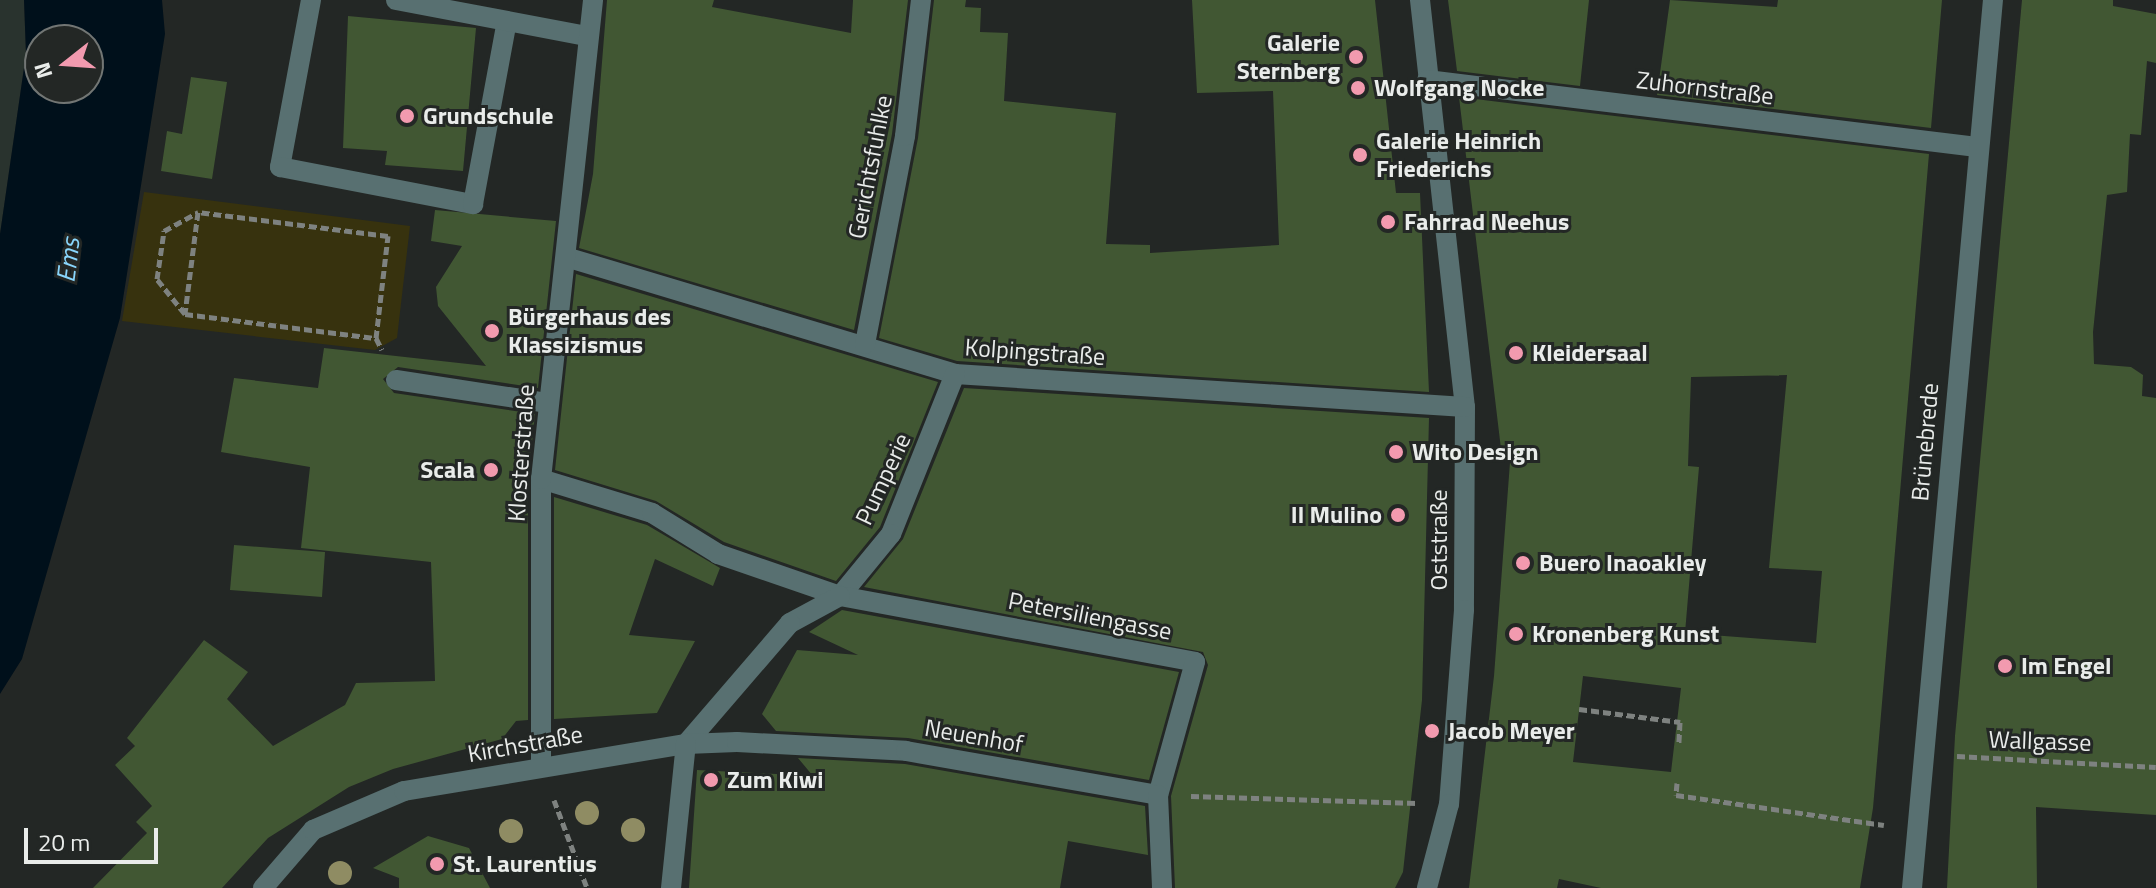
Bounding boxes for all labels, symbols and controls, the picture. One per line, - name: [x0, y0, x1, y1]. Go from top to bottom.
- north arrow: [24, 24, 104, 104]
- place label: Galerie Sternberg: [1237, 29, 1340, 85]
- marker: Galerie Sternberg: [1347, 48, 1365, 66]
- text: N: [24, 58, 61, 83]
- street label: Zuhornstraße: [1635, 65, 1775, 111]
- place label: Wolfgang Nocke: [1374, 74, 1544, 102]
- marker: Wolfgang Nocke: [1349, 79, 1367, 97]
- street label: Gerichtsfuhlke: [842, 93, 898, 241]
- place label: Grundschule: [423, 102, 554, 130]
- marker: Grundschule: [398, 107, 416, 125]
- place label: Galerie Heinrich Friederichs: [1376, 127, 1541, 183]
- marker: Galerie Heinrich Friederichs: [1351, 146, 1369, 164]
- place label: Fahrrad Neehus: [1404, 208, 1569, 236]
- marker: Fahrrad Neehus: [1379, 213, 1397, 231]
- water label: Ems: [50, 236, 86, 284]
- place label: Bürgerhaus des Klassizismus: [508, 303, 671, 359]
- marker: Bürgerhaus des Klassizismus: [483, 322, 501, 340]
- street label: Kolpingstraße: [964, 333, 1106, 371]
- place label: Kleidersaal: [1532, 339, 1648, 367]
- marker: Kleidersaal: [1507, 344, 1525, 362]
- street label: Brünebrede: [1905, 382, 1945, 502]
- street label: Klosterstraße: [502, 383, 540, 523]
- street label: Pumperie: [849, 429, 917, 529]
- place label: Wito Design: [1412, 438, 1538, 466]
- marker: Wito Design: [1387, 443, 1405, 461]
- place label: Scala: [420, 456, 475, 484]
- marker: Scala: [482, 461, 500, 479]
- street label: Oststraße: [1425, 489, 1453, 591]
- place label: Il Mulino: [1291, 501, 1382, 529]
- marker: Il Mulino: [1389, 506, 1407, 524]
- place label: Buero Inaoakley: [1539, 549, 1706, 577]
- marker: Buero Inaoakley: [1514, 554, 1532, 572]
- street label: Petersiliengasse: [1006, 586, 1174, 646]
- place label: Kronenberg Kunst: [1532, 620, 1719, 648]
- marker: Kronenberg Kunst: [1507, 625, 1525, 643]
- place label: Im Engel: [2021, 652, 2111, 680]
- marker: Im Engel: [1996, 657, 2014, 675]
- street label: Neuenhof: [923, 713, 1025, 759]
- place label: Jacob Meyer: [1448, 717, 1575, 745]
- street label: Kirchstraße: [465, 720, 585, 768]
- marker: Jacob Meyer: [1423, 722, 1441, 740]
- street label: Wallgasse: [1988, 725, 2092, 757]
- place label: Zum Kiwi: [727, 766, 823, 794]
- marker: Zum Kiwi: [702, 771, 720, 789]
- scale bar: [28, 812, 162, 862]
- text: 20 m: [38, 824, 90, 860]
- place label: St. Laurentius: [453, 850, 597, 878]
- marker: St. Laurentius: [428, 855, 446, 873]

